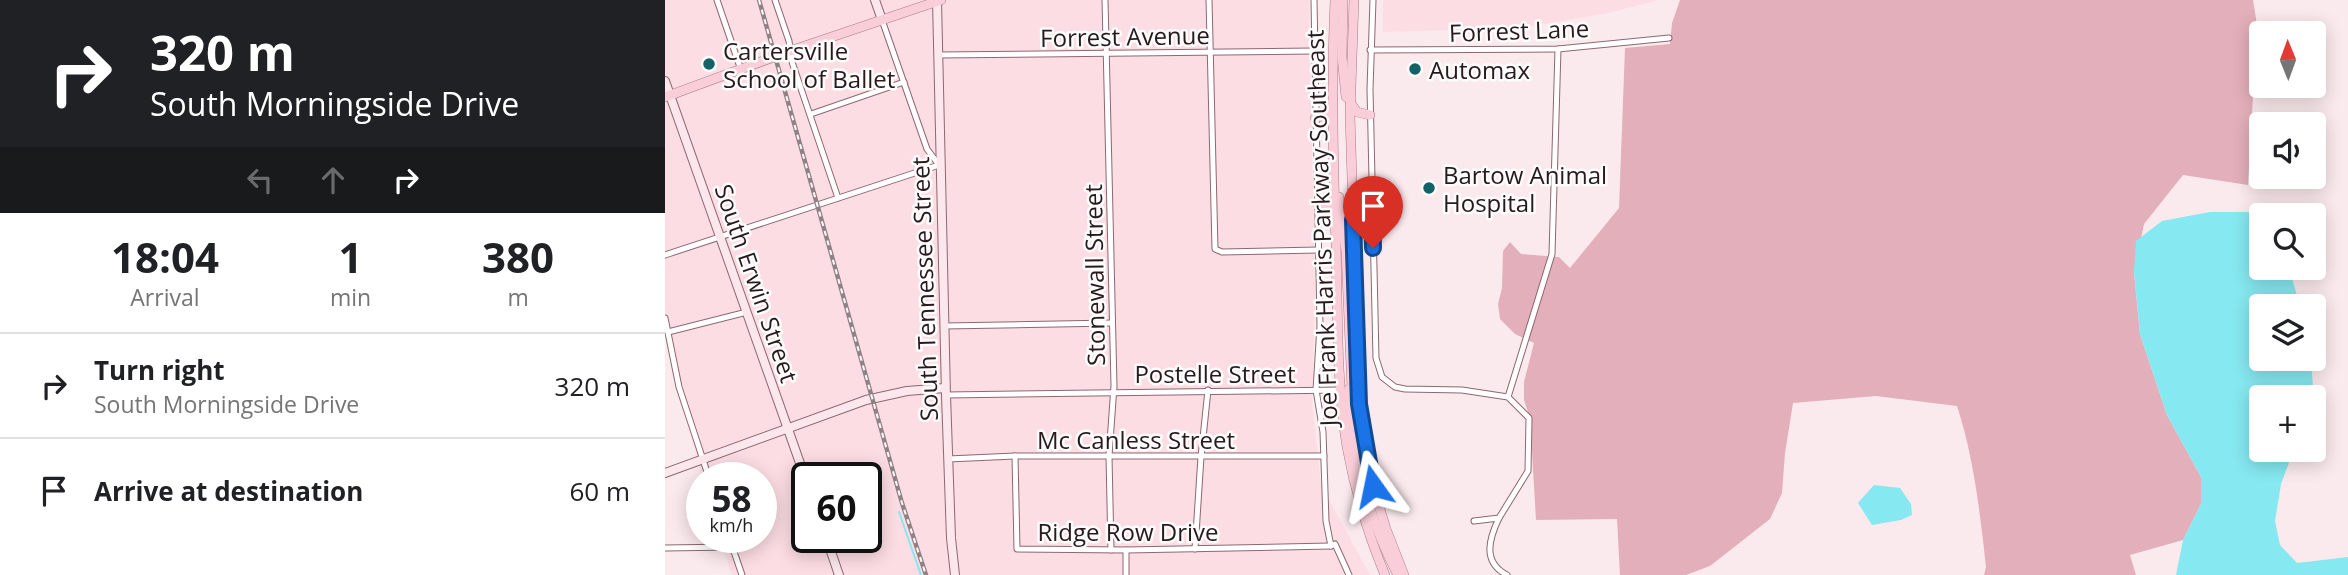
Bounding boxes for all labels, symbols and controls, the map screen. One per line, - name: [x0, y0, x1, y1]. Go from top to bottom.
- street label: Forrest Lane: [1448, 11, 1590, 49]
- street label: Forrest Avenue: [1040, 18, 1210, 54]
- text: 320 m: [150, 19, 295, 85]
- north arrow: [2249, 21, 2326, 98]
- map controls: [2249, 21, 2326, 462]
- icon: right: [35, 28, 126, 119]
- street label: Joe Frank Harris Parkway Southeast: [1298, 29, 1344, 429]
- place label: Cartersville School of Ballet: [723, 34, 895, 95]
- place label: Automax: [1429, 53, 1530, 86]
- marker: Cartersville School of Ballet: [701, 56, 717, 72]
- marker: Automax: [1407, 61, 1423, 77]
- text: South Morningside Drive: [150, 82, 519, 125]
- button: sound: [2249, 112, 2326, 189]
- street label: South Tennessee Street: [903, 156, 945, 422]
- place label: Bartow Animal Hospital: [1443, 158, 1607, 219]
- icon: left: [241, 161, 279, 199]
- icon: ahead: [314, 161, 352, 199]
- icon: right: [387, 161, 425, 199]
- pin: [1343, 176, 1403, 248]
- street label: South Erwin Street: [708, 179, 806, 387]
- marker: Bartow Animal Hospital: [1421, 180, 1437, 196]
- street label: Stonewall Street: [1076, 184, 1112, 366]
- icon: arrive: [1354, 187, 1392, 225]
- button: search: [2249, 203, 2326, 280]
- text: 18:04: [111, 228, 219, 285]
- text: 1: [338, 228, 363, 285]
- text: 380: [482, 228, 554, 285]
- text: Arrival: [130, 281, 200, 313]
- text: min: [330, 281, 371, 313]
- text: m: [507, 281, 529, 313]
- button: layers: [2249, 294, 2326, 371]
- text: Turn right: [94, 352, 225, 388]
- street label: Postelle Street: [1134, 357, 1296, 390]
- icon: right: [35, 367, 73, 405]
- text: 320 m: [555, 368, 630, 404]
- button: +: [2249, 385, 2326, 462]
- text: South Morningside Drive: [94, 388, 359, 420]
- street label: Mc Canless Street: [1037, 423, 1235, 456]
- position arrow: [1336, 449, 1410, 523]
- speed limit sign: 60: [791, 462, 882, 553]
- icon: arrive: [35, 472, 73, 510]
- text: Arrive at destination: [94, 473, 363, 509]
- text: 60 m: [569, 473, 630, 509]
- text: 58: [711, 475, 752, 522]
- text: km/h: [710, 513, 753, 537]
- street label: Ridge Row Drive: [1037, 515, 1219, 548]

